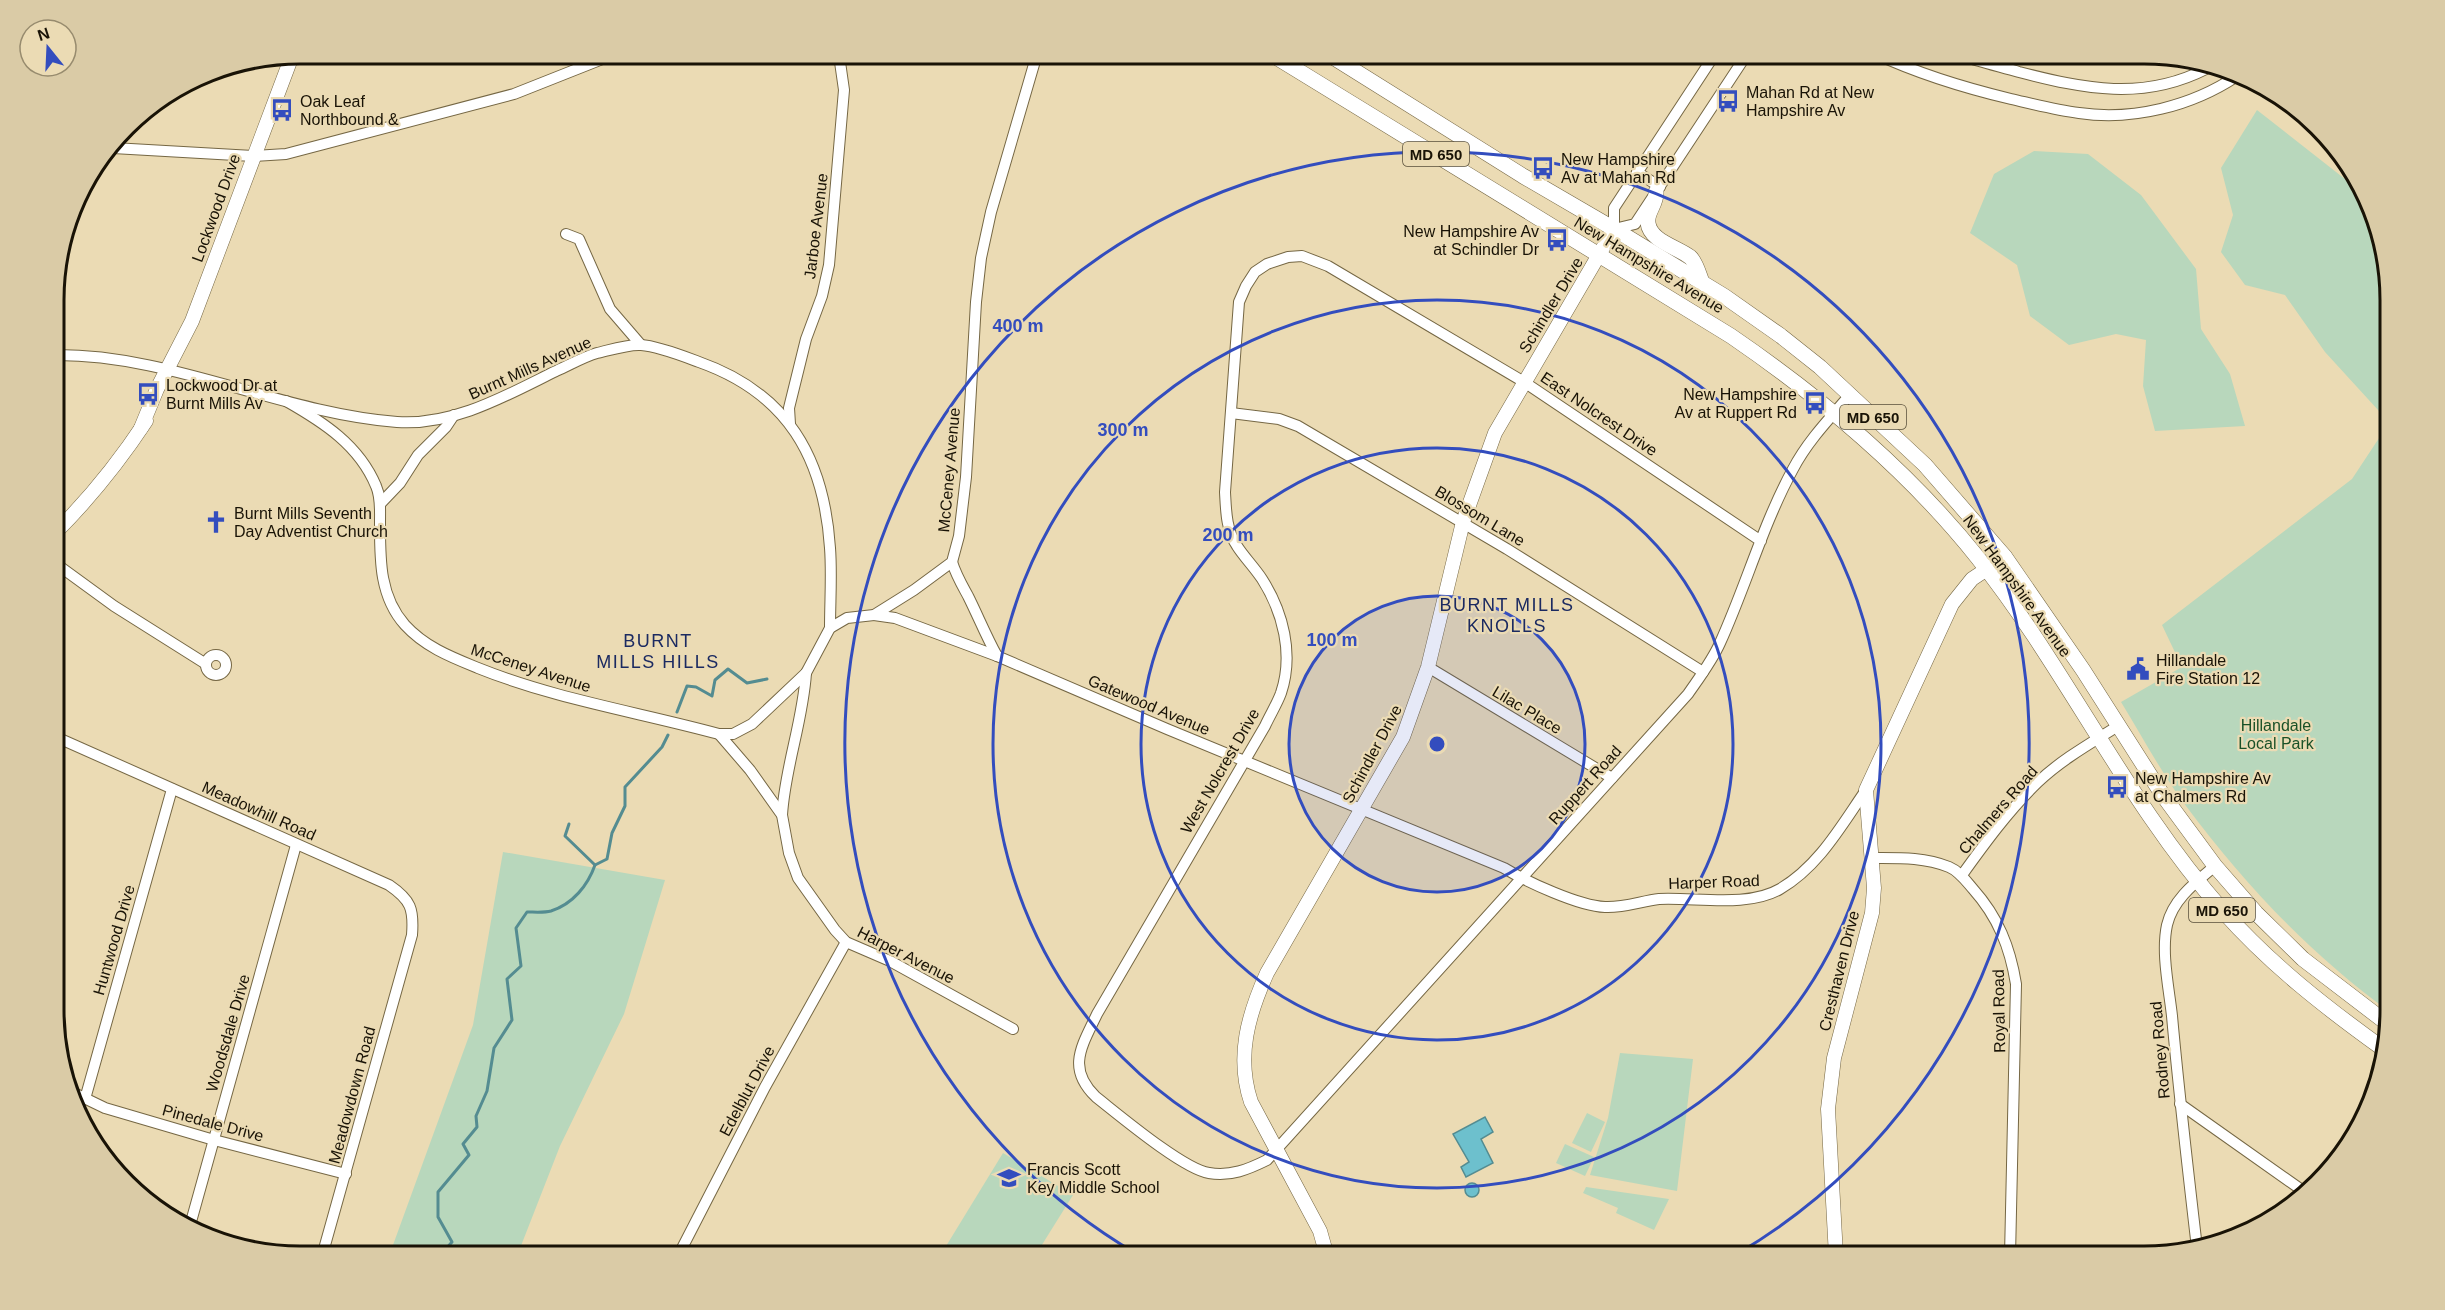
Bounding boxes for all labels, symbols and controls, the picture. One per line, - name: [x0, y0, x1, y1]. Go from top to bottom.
- north arrow: [18, 18, 78, 78]
- text: N: [35, 24, 52, 44]
- place label: Mahan Rd at New Hampshire Av: [1746, 84, 1875, 119]
- bus stop icon: Mahan Rd at New Hampshire Av: [1715, 88, 1741, 114]
- place label: Oak Leaf Northbound &: [300, 93, 399, 128]
- bus stop icon: Oak Leaf Northbound &: [269, 97, 295, 123]
- road number: MD 650: [1403, 142, 1469, 166]
- place label: New Hampshire Av at Mahan Rd: [1561, 151, 1675, 186]
- street label: Lockwood Drive: [189, 152, 243, 264]
- bus stop icon: New Hampshire Av at Mahan Rd: [1530, 155, 1556, 181]
- street label: Jarboe Avenue: [801, 172, 831, 280]
- street label: New Hampshire Avenue: [1571, 214, 1727, 316]
- place label: New Hampshire Av at Schindler Dr: [1403, 223, 1540, 258]
- bus stop icon: New Hampshire Av at Schindler Dr: [1544, 227, 1570, 253]
- street label: Schindler Drive: [1516, 254, 1586, 356]
- text: 400 m: [992, 316, 1044, 336]
- street label: Burnt Mills Avenue: [466, 333, 594, 403]
- street label: East Nolcrest Drive: [1537, 369, 1661, 459]
- place label: Lockwood Dr at Burnt Mills Av: [166, 377, 278, 412]
- bus stop icon: Lockwood Dr at Burnt Mills Av: [135, 381, 161, 407]
- place label: New Hampshire Av at Ruppert Rd: [1675, 386, 1797, 421]
- bus stop icon: New Hampshire Av at Ruppert Rd: [1802, 390, 1828, 416]
- road number: MD 650: [1840, 405, 1906, 429]
- street label: McCeney Avenue: [935, 407, 963, 533]
- text: 300 m: [1097, 420, 1149, 440]
- street label: Blossom Lane: [1432, 483, 1528, 549]
- place label: Burnt Mills Seventh Day Adventist Church: [234, 505, 388, 540]
- church icon: Burnt Mills Seventh Day Adventist Church: [203, 509, 229, 535]
- street label: New Hampshire Avenue: [1960, 512, 2074, 660]
- text: 200 m: [1202, 525, 1254, 545]
- district label: BURNT MILLS KNOLLS: [1439, 595, 1575, 636]
- text: 100 m: [1306, 630, 1358, 650]
- district label: BURNT MILLS HILLS: [596, 631, 720, 672]
- street label: McCeney Avenue: [469, 641, 593, 695]
- place label: Hillandale Fire Station 12: [2156, 652, 2260, 687]
- public building icon: Hillandale Fire Station 12: [2125, 656, 2151, 682]
- street label: Gatewood Avenue: [1086, 672, 1212, 738]
- street label: Lilac Place: [1489, 683, 1565, 737]
- street label: Schindler Drive: [1339, 702, 1405, 806]
- street label: West Nolcrest Drive: [1177, 706, 1263, 836]
- park label: Hillandale Local Park: [2238, 717, 2315, 752]
- centre of rings: [1427, 734, 1447, 754]
- street label: Ruppert Road: [1545, 742, 1625, 828]
- street label: Chalmers Road: [1955, 762, 2041, 858]
- place label: New Hampshire Av at Chalmers Rd: [2135, 770, 2271, 805]
- bus stop icon: New Hampshire Av at Chalmers Rd: [2104, 774, 2130, 800]
- street label: Meadowhill Road: [199, 778, 319, 844]
- street label: Harper Road: [1668, 872, 1760, 892]
- street label: Huntwood Drive: [90, 883, 138, 997]
- road number: MD 650: [2189, 898, 2255, 922]
- street label: Cresthaven Drive: [1816, 909, 1862, 1033]
- street label: Harper Avenue: [855, 923, 957, 987]
- street label: Royal Road: [1990, 969, 2008, 1053]
- street label: Woodsdale Drive: [203, 972, 253, 1094]
- street label: Rodney Road: [2147, 1001, 2173, 1099]
- street label: Meadowdown Road: [325, 1024, 379, 1166]
- street label: Edelblut Drive: [716, 1043, 778, 1139]
- street label: Pinedale Drive: [161, 1101, 266, 1145]
- place label: Francis Scott Key Middle School: [1027, 1161, 1160, 1196]
- school or university icon: Francis Scott Key Middle School: [996, 1165, 1022, 1191]

